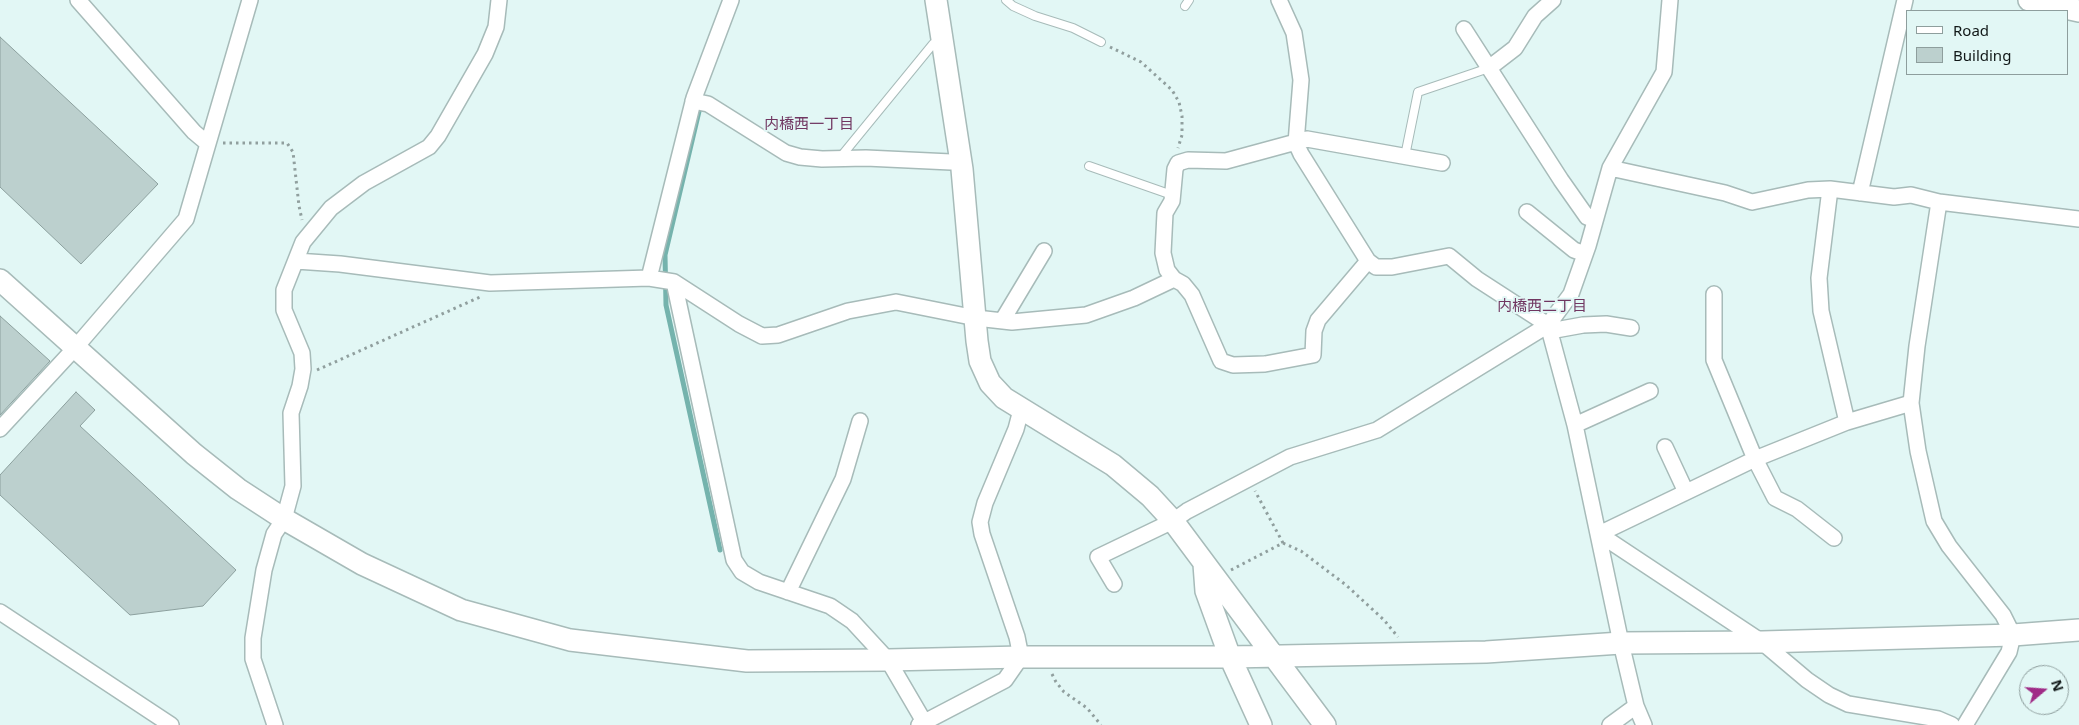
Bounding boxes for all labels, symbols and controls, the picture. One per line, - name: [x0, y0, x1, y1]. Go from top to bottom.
- legend: [1906, 10, 2069, 75]
- text: Road: [1953, 20, 1989, 40]
- text: Building: [1953, 45, 2011, 65]
- district label: 内橋西一丁目: [764, 116, 854, 134]
- district label: 内橋西二丁目: [1497, 298, 1587, 316]
- north arrow: [2019, 665, 2069, 715]
- text: N: [2047, 677, 2069, 694]

